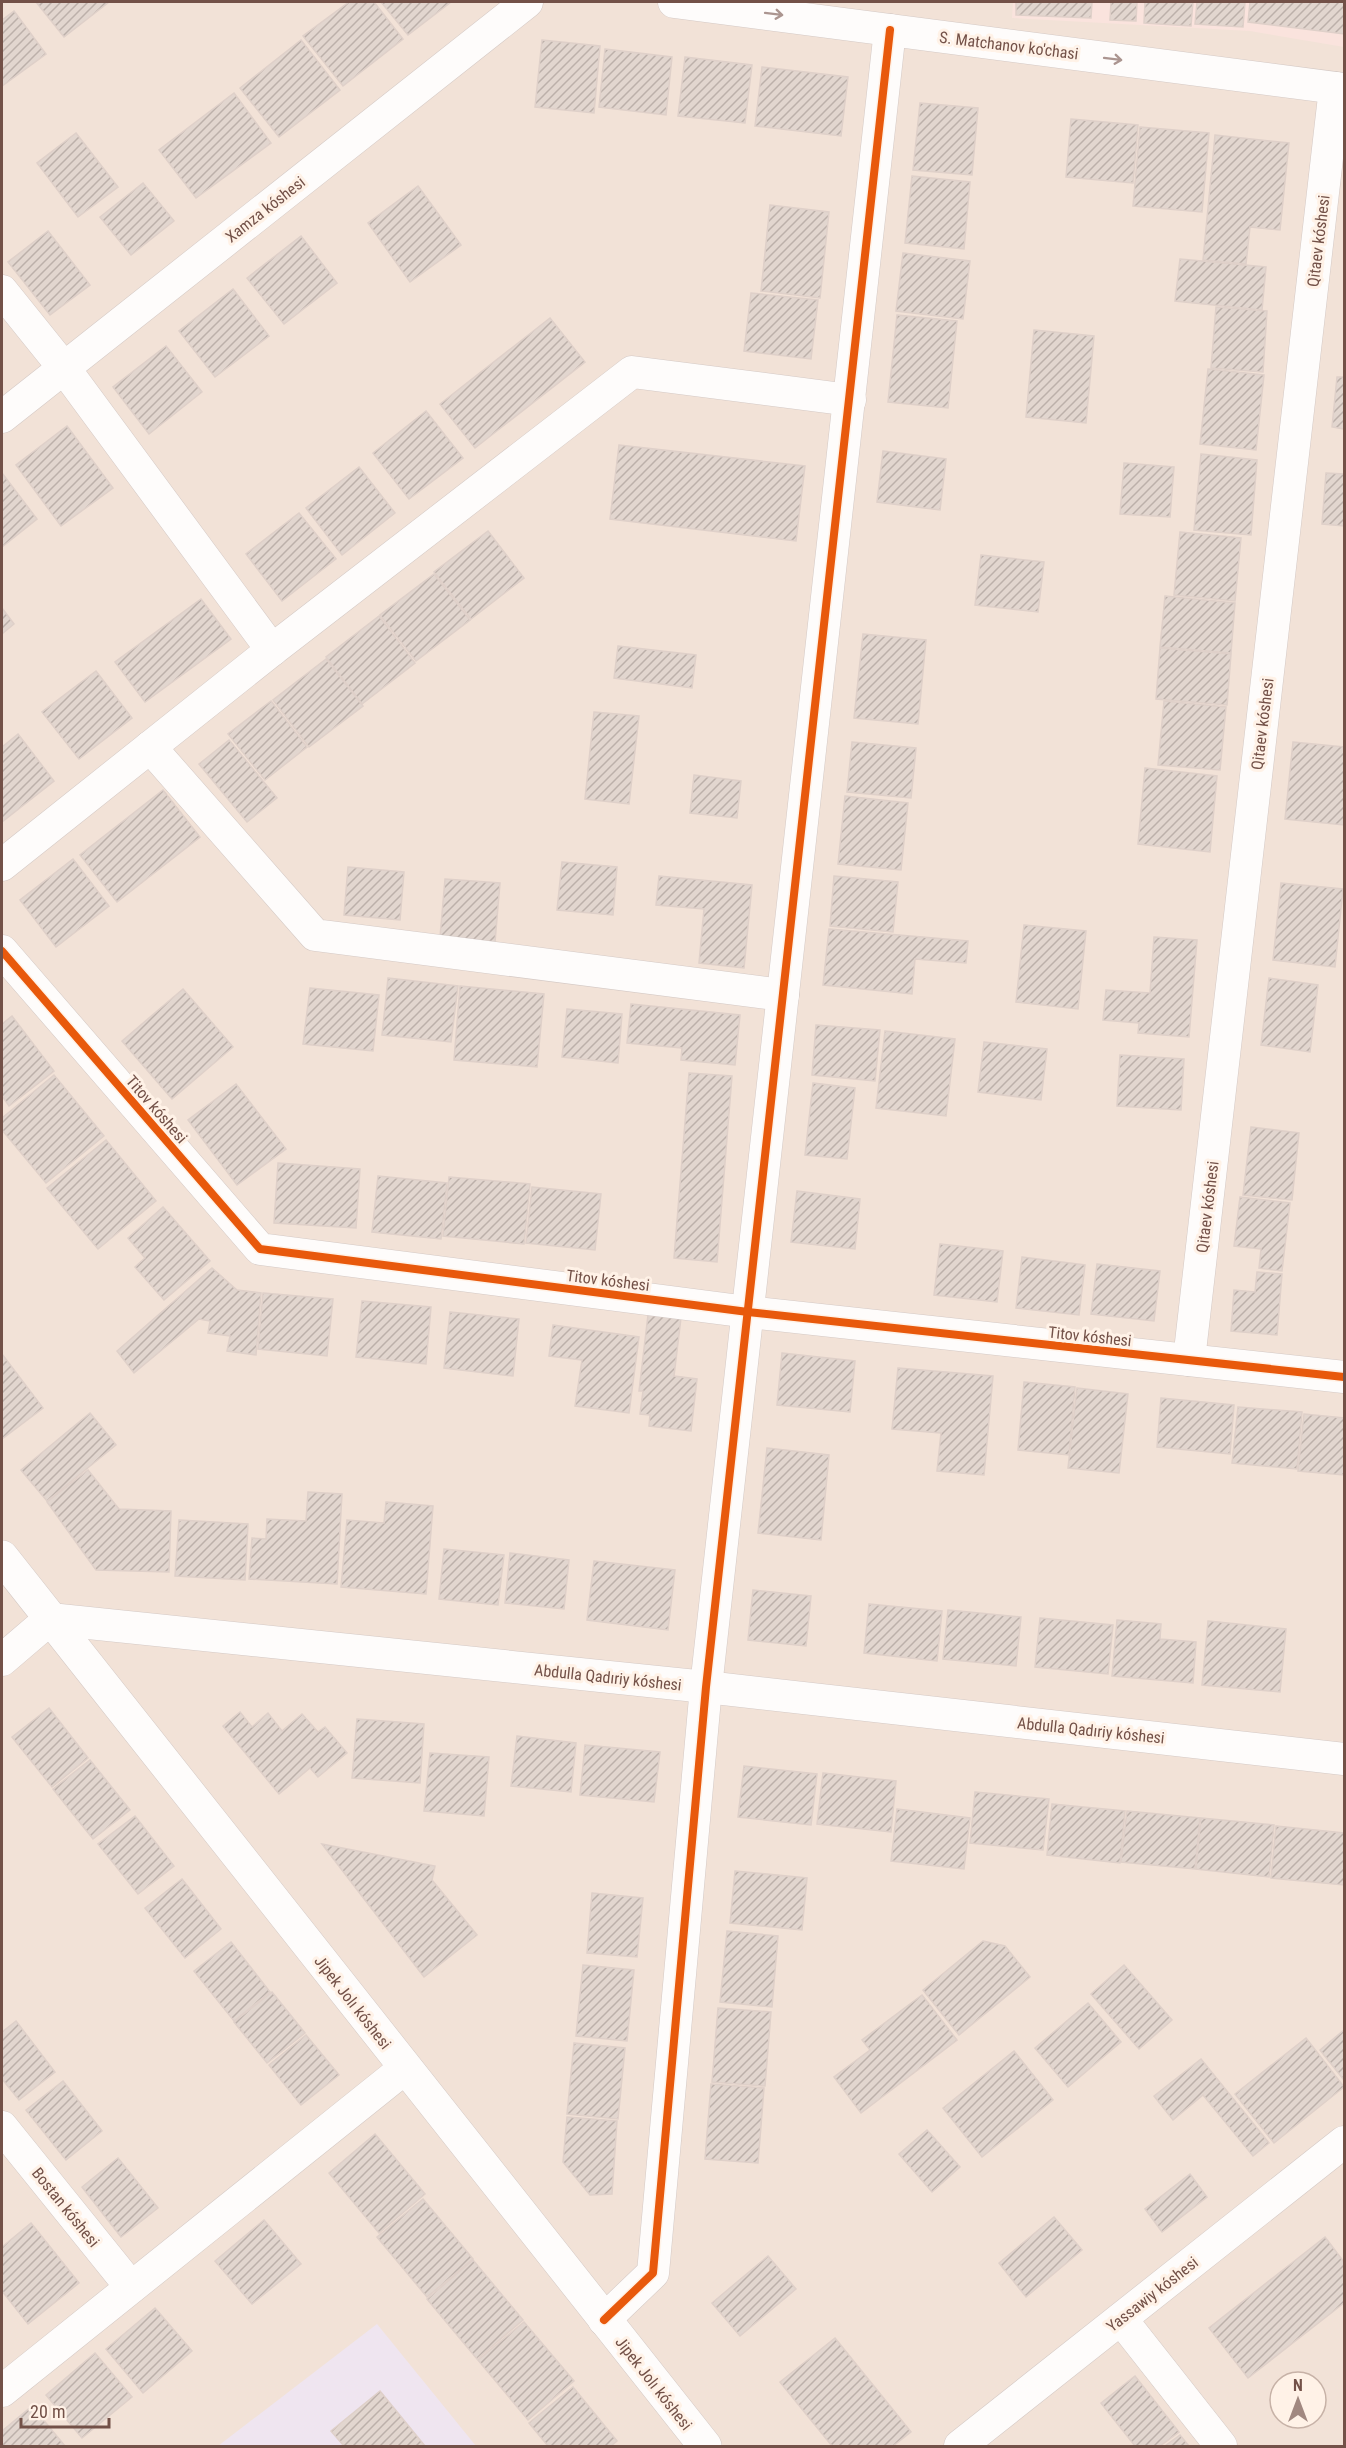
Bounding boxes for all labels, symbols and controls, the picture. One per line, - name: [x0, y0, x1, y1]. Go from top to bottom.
- one-way arrow: [763, 9, 783, 20]
- street label: S. Matchanov ko'chasi: [938, 28, 1080, 63]
- one-way arrow: [1103, 53, 1122, 64]
- street label: Xamza kóshesi: [222, 172, 309, 246]
- street label: Qitaev kóshesi: [1303, 194, 1334, 288]
- street label: Qitaev kóshesi: [1247, 677, 1278, 771]
- street label: Titov kóshesi: [122, 1071, 191, 1147]
- street label: Qitaev kóshesi: [1192, 1160, 1223, 1254]
- street label: Titov kóshesi: [565, 1266, 651, 1295]
- street label: Titov kóshesi: [1047, 1323, 1133, 1350]
- street label: Abdulla Qadıriy kóshesi: [533, 1660, 683, 1695]
- street label: Abdulla Qadıriy kóshesi: [1016, 1713, 1166, 1748]
- street label: Jipek Jolı kóshesi: [310, 1952, 395, 2053]
- street label: Bostan kóshesi: [28, 2164, 103, 2251]
- street label: Yassawiy kóshesi: [1103, 2253, 1202, 2336]
- street label: Jipek Jolı kóshesi: [611, 2333, 696, 2434]
- north arrow: [1268, 2370, 1328, 2430]
- text: N: [1293, 2376, 1303, 2395]
- scale bar: [21, 2391, 110, 2429]
- text: 20 m: [30, 2401, 65, 2422]

